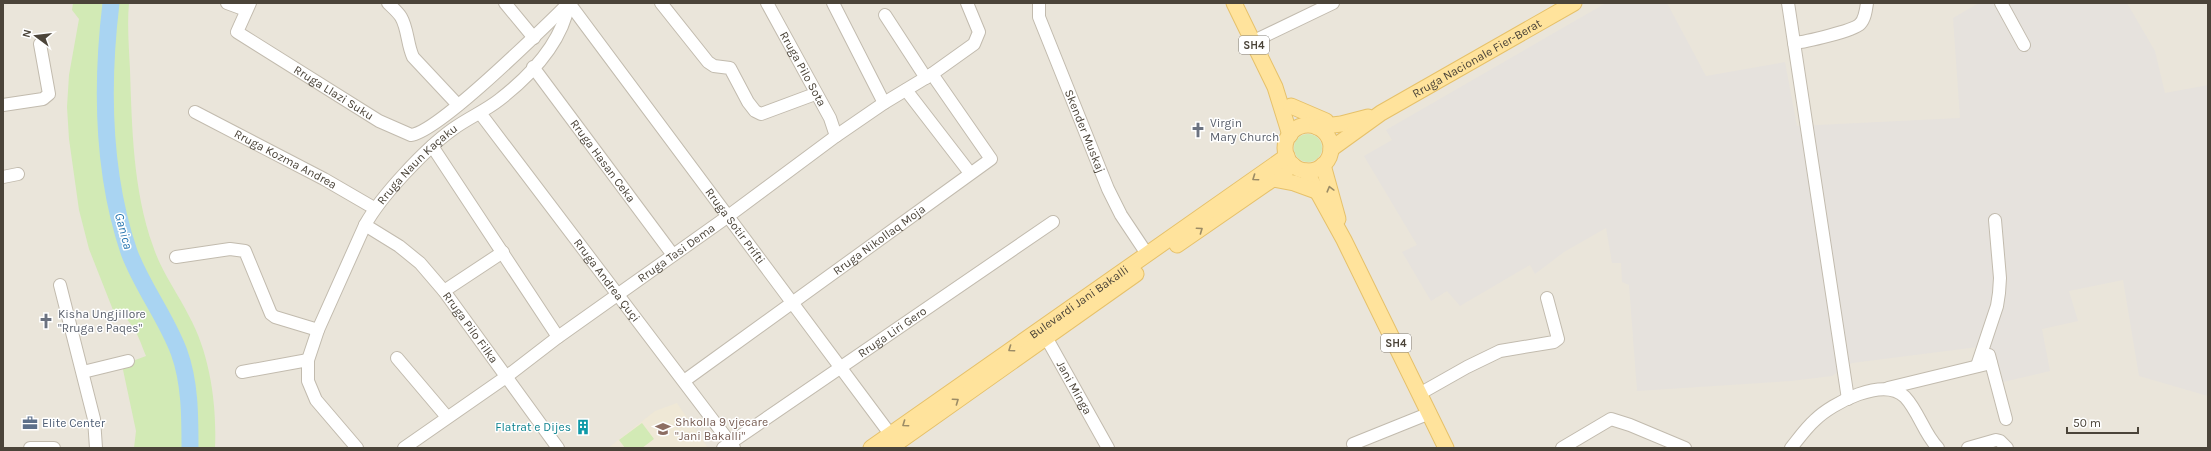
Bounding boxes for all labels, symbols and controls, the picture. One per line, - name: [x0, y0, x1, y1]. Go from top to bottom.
- north arrow: [16, 16, 56, 56]
- street label: Rruga Nacionale Fier-Berat: [1410, 16, 1544, 101]
- text: N: [20, 28, 34, 39]
- street label: Rruga Pilo Sota: [777, 29, 829, 109]
- road number: SH4: [1239, 36, 1269, 54]
- street label: Rruga Llazi Suku: [291, 62, 376, 123]
- street label: Skender Muskaj: [1062, 87, 1108, 175]
- place label: Virgin Mary Church: [1210, 116, 1279, 144]
- street label: Rruga Hasan Ceka: [567, 117, 638, 205]
- street label: Rruga Naun Kaçaku: [374, 121, 460, 207]
- church icon: Virgin Mary Church: [1189, 121, 1207, 139]
- street label: Rruga Kozma Andrea: [232, 127, 339, 192]
- one-way arrow: [1252, 173, 1259, 181]
- street label: Rruga Sotir Prifti: [702, 185, 768, 267]
- one-way arrow: [1326, 185, 1335, 192]
- street label: Rruga Nikollaq Moja: [830, 202, 928, 278]
- water label: Ganica: [112, 211, 136, 251]
- street label: Rruga Tasi Dema: [635, 221, 718, 285]
- one-way arrow: [1196, 227, 1203, 235]
- street label: Rruga Andrea Çuçi: [571, 236, 643, 325]
- street label: Bulevardi Jani Bakalli: [1027, 263, 1131, 342]
- street label: Rruga Pilo Filka: [440, 289, 501, 366]
- street label: Rruga Liri Gero: [855, 304, 929, 361]
- place label: Kisha Ungjillore "Rruga e Paqes": [58, 307, 146, 335]
- church icon: Kisha Ungjillore "Rruga e Paqes": [37, 312, 55, 330]
- road number: SH4: [1381, 334, 1411, 352]
- one-way arrow: [1008, 344, 1015, 351]
- street label: Jani Minga: [1054, 358, 1095, 417]
- one-way arrow: [952, 398, 959, 406]
- scale bar: [2067, 409, 2138, 435]
- office icon: Elite Center: [21, 414, 39, 432]
- place label: Shkolla 9 vjecare "Jani Bakalli": [675, 415, 768, 443]
- place label: Elite Center: [42, 416, 106, 430]
- text: 50 m: [2073, 416, 2101, 430]
- building icon: Flatrat e Dijes: [574, 418, 592, 436]
- one-way arrow: [902, 419, 909, 426]
- place label: Flatrat e Dijes: [495, 420, 571, 434]
- school or university icon: Shkolla 9 vjecare "Jani Bakalli": [654, 420, 672, 438]

